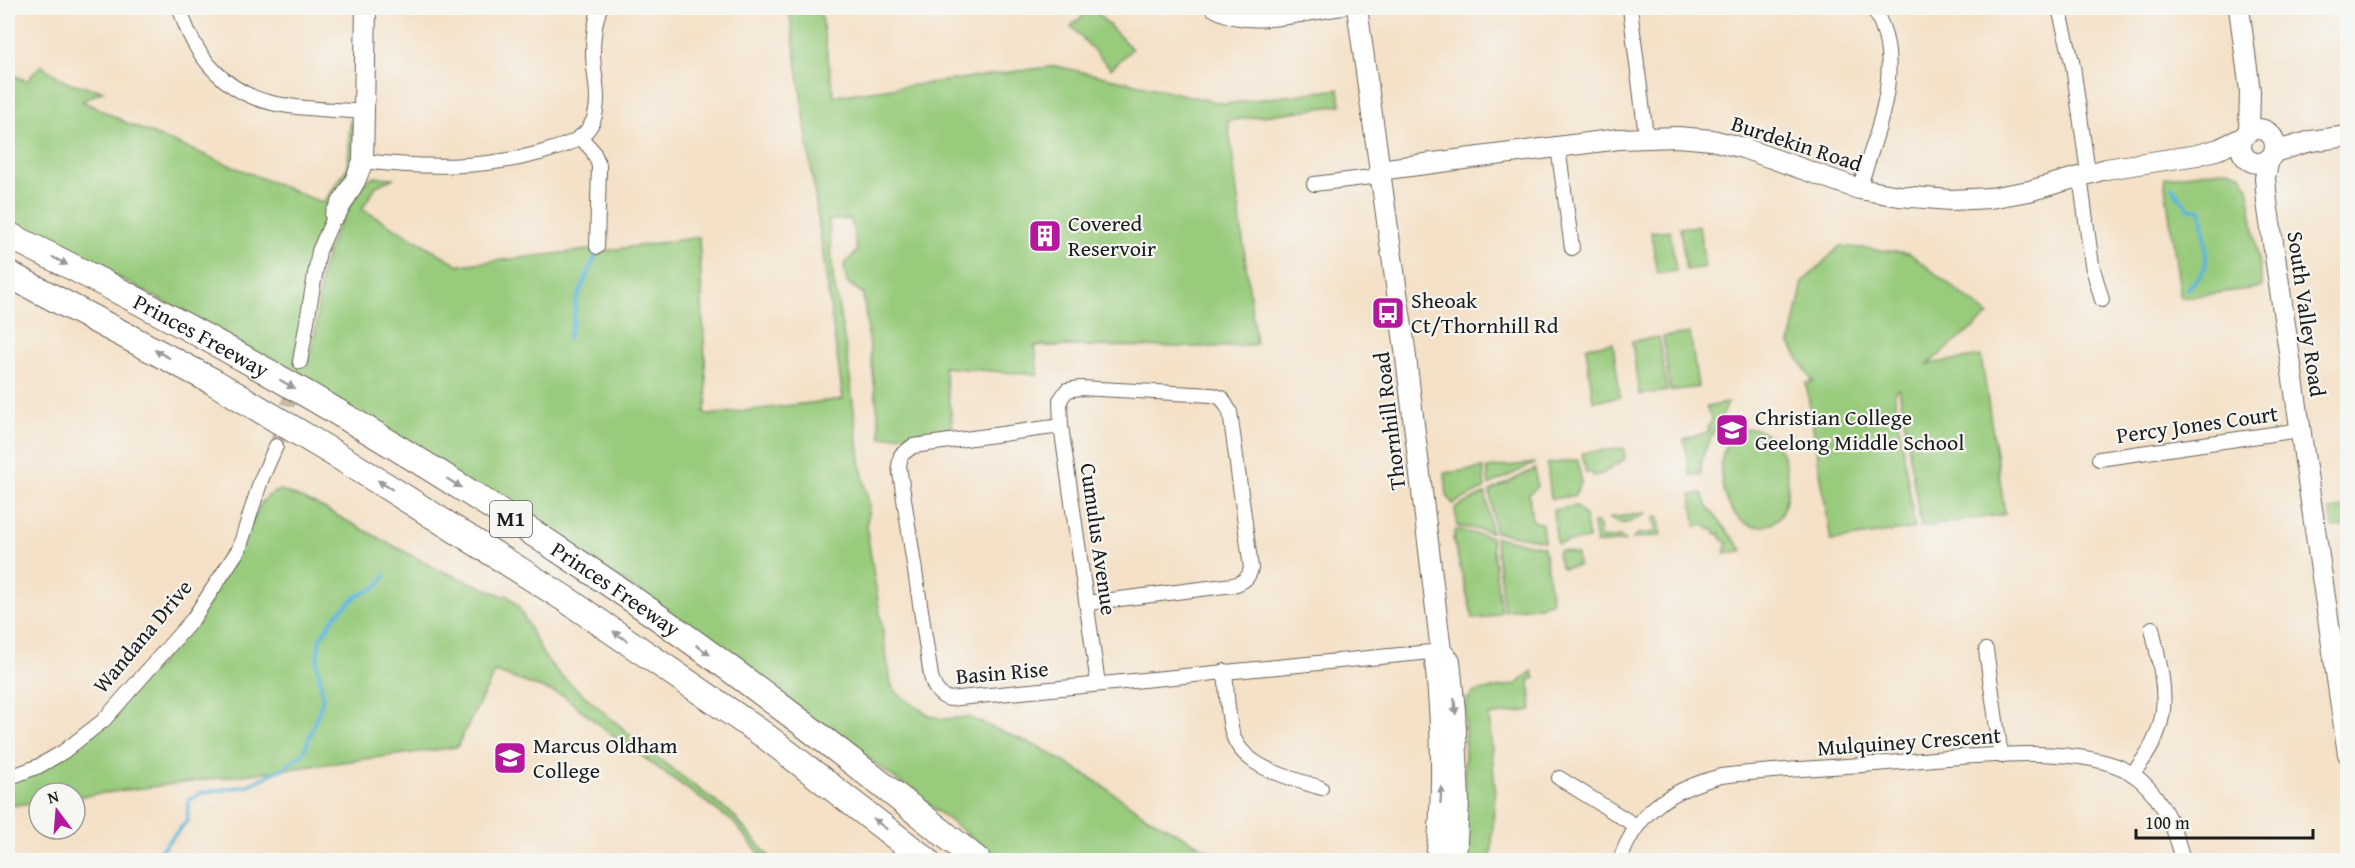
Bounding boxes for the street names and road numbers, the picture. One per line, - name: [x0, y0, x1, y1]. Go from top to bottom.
- street label: Burdekin Road: [1727, 107, 1867, 179]
- street label: South Valley Road: [2280, 229, 2334, 399]
- street label: Princes Freeway: [128, 286, 275, 385]
- street label: Thornhill Road: [1365, 350, 1413, 492]
- street label: Percy Jones Court: [2114, 397, 2280, 451]
- street label: Cumulus Avenue: [1073, 461, 1125, 617]
- road number: M1: [490, 501, 532, 537]
- street label: Princes Freeway: [545, 533, 687, 644]
- street label: Wandana Drive: [85, 572, 199, 700]
- street label: Basin Rise: [954, 652, 1050, 692]
- street label: Mulquiney Crescent: [1816, 719, 2002, 763]

